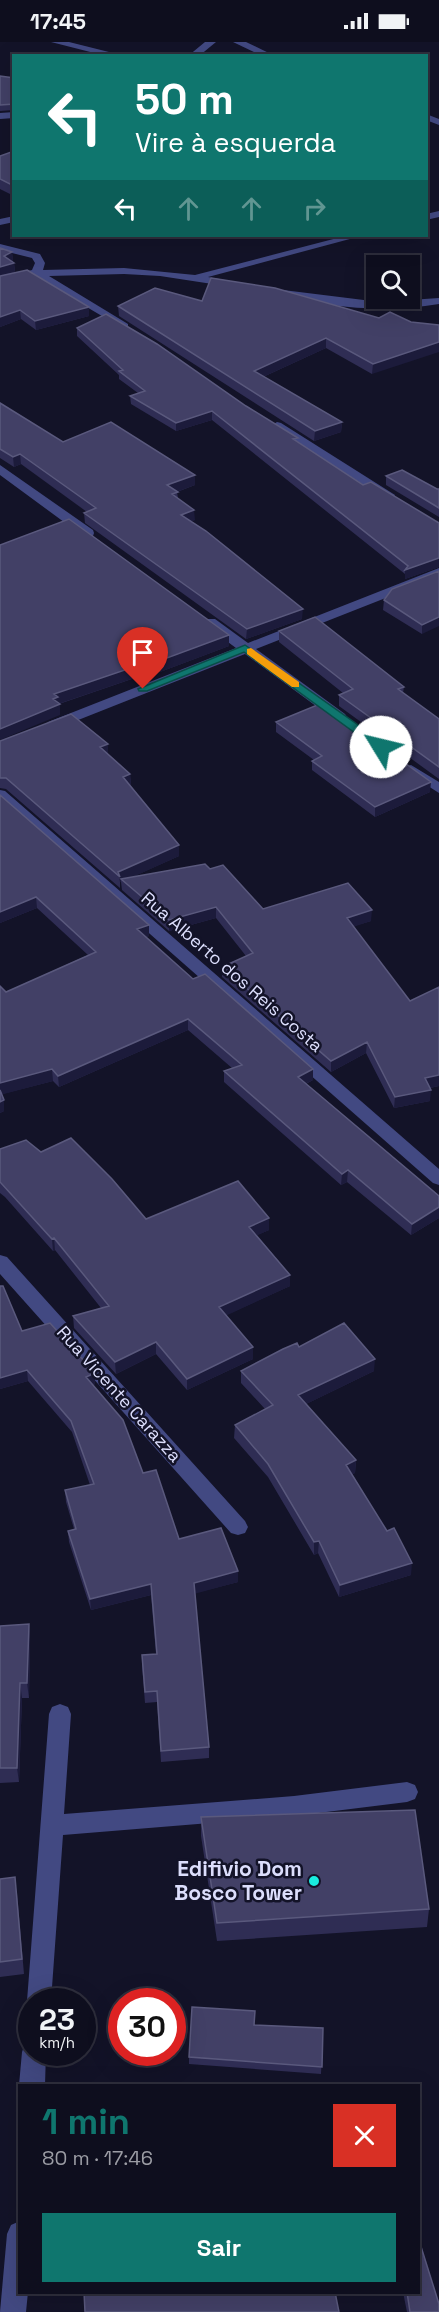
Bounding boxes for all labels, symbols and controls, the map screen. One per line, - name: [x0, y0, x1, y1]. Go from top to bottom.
- text: 17:45: [30, 7, 86, 35]
- text: 50 m: [135, 73, 234, 126]
- icon: left: [36, 78, 114, 156]
- text: Vire à esquerda: [135, 125, 336, 160]
- icon: left: [109, 192, 142, 225]
- icon: ahead: [172, 192, 205, 225]
- icon: ahead: [235, 192, 268, 225]
- icon: right: [298, 192, 331, 225]
- map controls: [366, 255, 420, 309]
- button: search: [366, 255, 420, 309]
- pin: [117, 627, 168, 689]
- icon: arrive: [126, 636, 159, 669]
- position arrow: [349, 715, 413, 779]
- street label: Rua Alberto dos Reis Costa: [137, 886, 328, 1057]
- street label: Rua Vicente Carazza: [52, 1321, 187, 1467]
- place label: Edifivio Dom Bosco Tower: [174, 1855, 302, 1906]
- marker: Edifivio Dom Bosco Tower: [307, 1874, 321, 1888]
- speed limit sign: 30: [108, 1988, 186, 2066]
- text: 23: [39, 2000, 75, 2039]
- text: km/h: [39, 2033, 75, 2052]
- text: 1 min: [42, 2099, 130, 2145]
- button: close: [333, 2104, 396, 2167]
- text: 80 m · 17:46: [42, 2145, 153, 2171]
- button: Sair: [42, 2213, 396, 2282]

